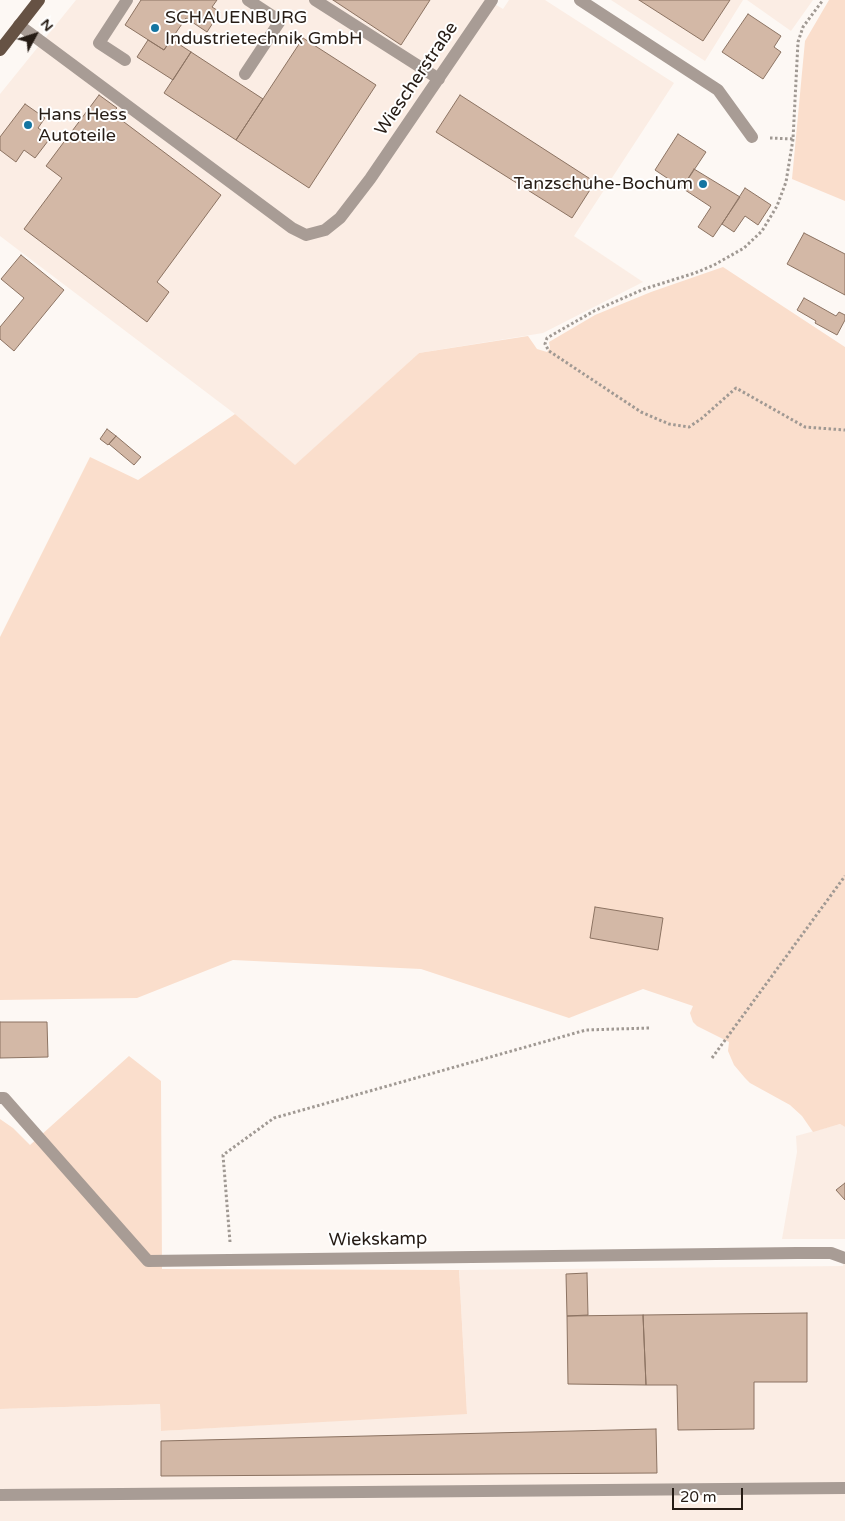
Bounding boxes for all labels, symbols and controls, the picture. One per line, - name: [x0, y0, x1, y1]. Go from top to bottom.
- place label: SCHAUENBURG Industrietechnik GmbH: [165, 7, 363, 50]
- north arrow: [10, 10, 60, 60]
- text: N: [37, 15, 57, 35]
- street label: Wiescherstraße: [371, 18, 463, 140]
- marker: SCHAUENBURG Industrietechnik GmbH: [149, 22, 161, 34]
- place label: Hans Hess Autoteile: [38, 104, 127, 146]
- marker: Hans Hess Autoteile: [22, 119, 34, 131]
- place label: Tanzschuhe-Bochum: [514, 173, 693, 195]
- marker: Tanzschuhe-Bochum: [697, 178, 709, 190]
- street label: Wiekskamp: [328, 1228, 428, 1252]
- scale bar: [675, 1478, 746, 1510]
- text: 20 m: [680, 1488, 717, 1506]

